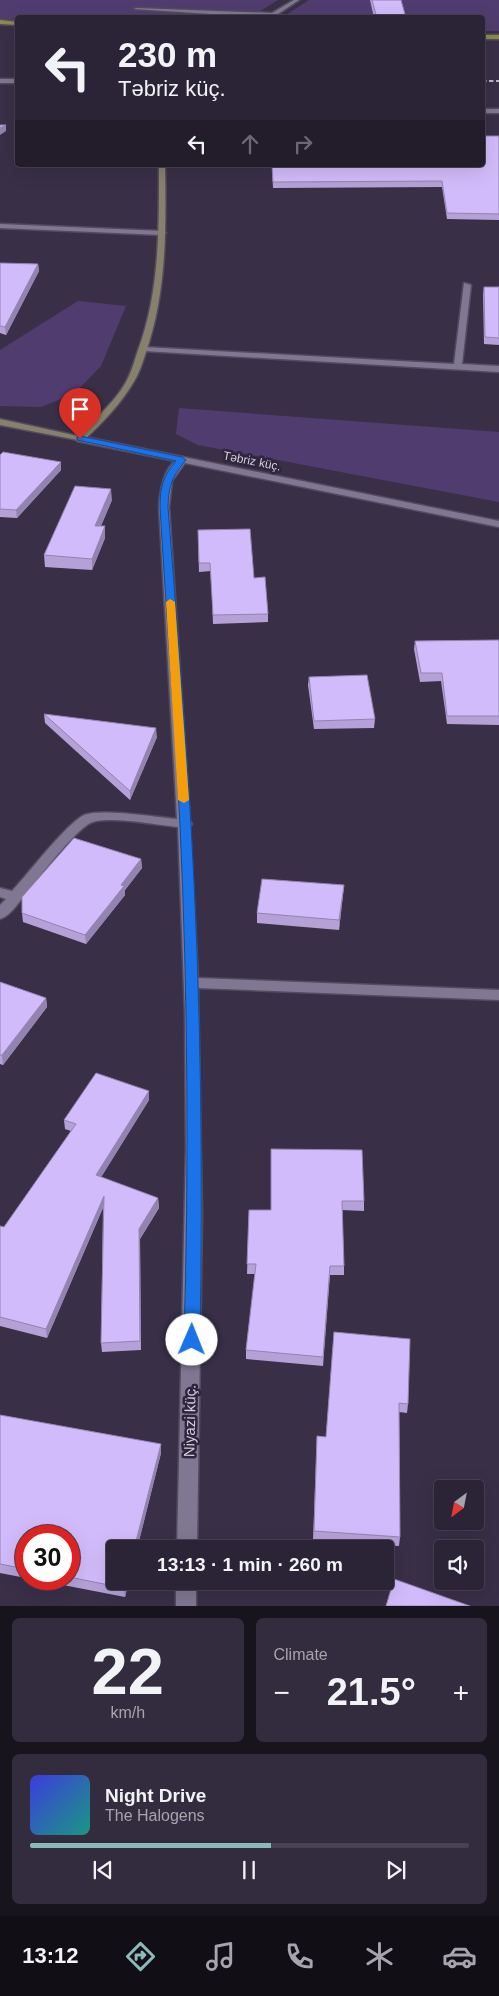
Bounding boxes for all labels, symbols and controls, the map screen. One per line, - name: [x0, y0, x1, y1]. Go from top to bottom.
- icon: left: [35, 35, 100, 100]
- text: 230 m: [118, 35, 217, 74]
- text: Təbriz küç.: [118, 76, 226, 101]
- icon: left: [183, 130, 211, 158]
- icon: ahead: [236, 130, 264, 158]
- icon: right: [289, 130, 317, 158]
- pin: [59, 388, 101, 439]
- icon: arrive: [66, 395, 94, 423]
- street label: Təbriz küç.: [222, 449, 282, 473]
- position arrow: [165, 1313, 217, 1365]
- street label: Niyazi küç.: [180, 1385, 199, 1457]
- north arrow: [434, 1480, 484, 1530]
- map controls: [434, 1480, 484, 1590]
- speed limit sign: 30: [15, 1525, 80, 1590]
- button: sound: [434, 1540, 484, 1590]
- text: 13:13 · 1 min · 260 m: [157, 1554, 343, 1575]
- text: 22: [92, 1635, 164, 1708]
- text: Climate: [274, 1646, 328, 1663]
- text: 21.5°: [327, 1671, 416, 1713]
- text: −: [274, 1677, 290, 1708]
- text: +: [453, 1677, 469, 1708]
- text: km/h: [110, 1704, 145, 1721]
- text: Night Drive: [105, 1785, 206, 1806]
- text: The Halogens: [105, 1807, 205, 1824]
- icon: previous: [89, 1856, 117, 1884]
- icon: pause: [235, 1856, 263, 1884]
- icon: next: [382, 1856, 410, 1884]
- icon: directions: [123, 1939, 158, 1974]
- icon: music: [203, 1939, 238, 1974]
- icon: phone: [282, 1939, 317, 1974]
- icon: climate: [362, 1939, 397, 1974]
- icon: car: [442, 1939, 477, 1974]
- text: 13:12: [22, 1943, 79, 1968]

